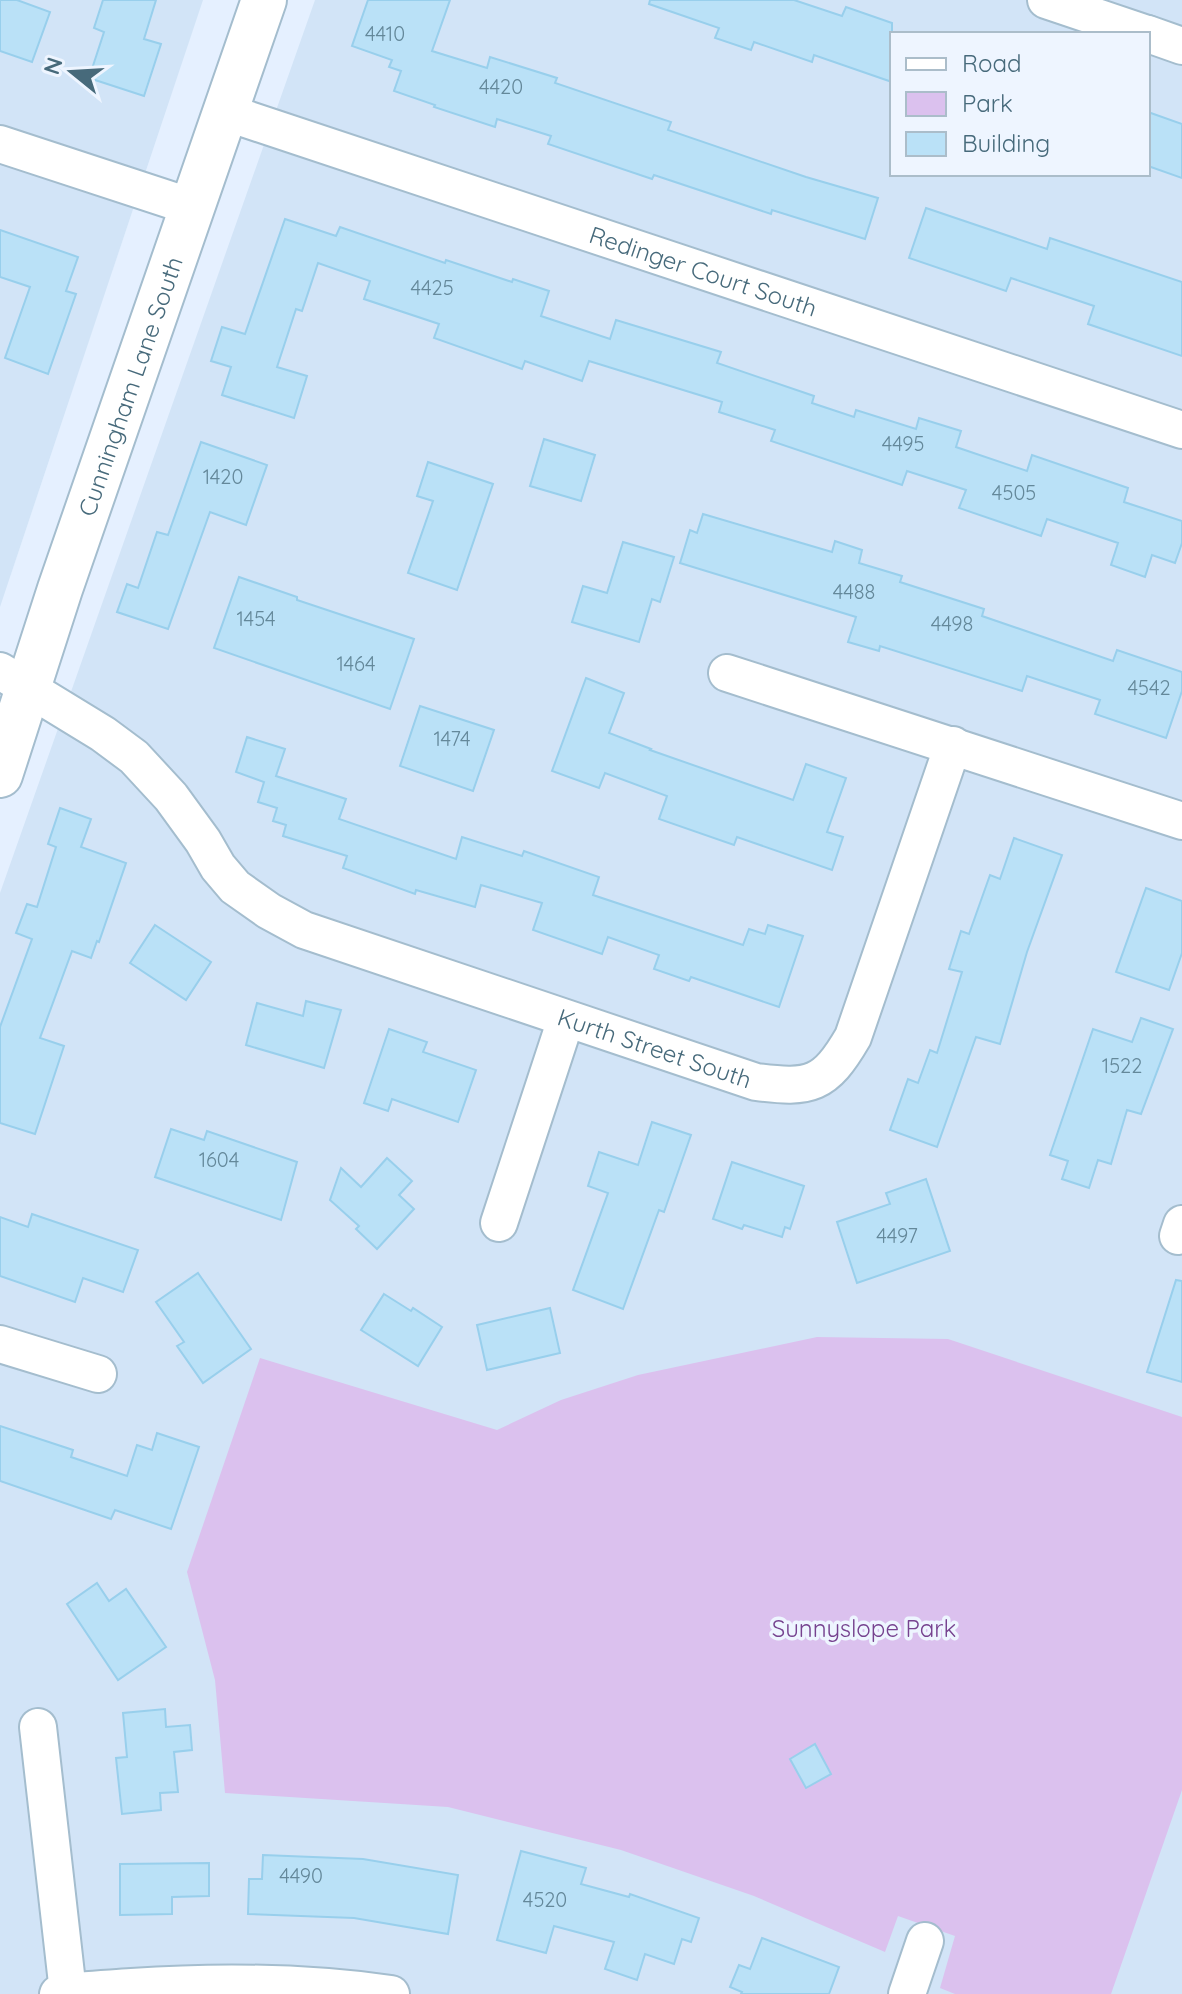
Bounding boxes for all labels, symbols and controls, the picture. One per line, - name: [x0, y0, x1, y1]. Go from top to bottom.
- house number: 4410: [365, 21, 405, 46]
- north arrow: [32, 32, 112, 112]
- legend: [890, 32, 1150, 176]
- text: Road: [962, 48, 1022, 78]
- text: N: [37, 54, 69, 78]
- house number: 4420: [479, 74, 523, 99]
- text: Park: [962, 88, 1013, 118]
- text: Building: [962, 128, 1050, 158]
- street label: Redinger Court South: [586, 219, 821, 323]
- street label: Cunningham Lane South: [71, 253, 189, 520]
- house number: 4425: [410, 275, 454, 300]
- house number: 4495: [882, 431, 924, 456]
- house number: 1420: [203, 464, 243, 489]
- house number: 4505: [992, 480, 1036, 505]
- house number: 4488: [833, 579, 875, 604]
- house number: 1454: [236, 606, 276, 631]
- house number: 4498: [931, 611, 973, 636]
- house number: 1464: [336, 651, 376, 676]
- house number: 4542: [1127, 675, 1171, 700]
- house number: 1474: [433, 726, 471, 751]
- street label: Kurth Street South: [554, 1001, 756, 1094]
- house number: 1522: [1102, 1053, 1142, 1078]
- house number: 1604: [199, 1147, 239, 1172]
- house number: 4497: [876, 1223, 918, 1248]
- park label: Sunnyslope Park: [772, 1613, 956, 1643]
- house number: 4490: [279, 1863, 323, 1888]
- house number: 4520: [523, 1887, 567, 1912]

